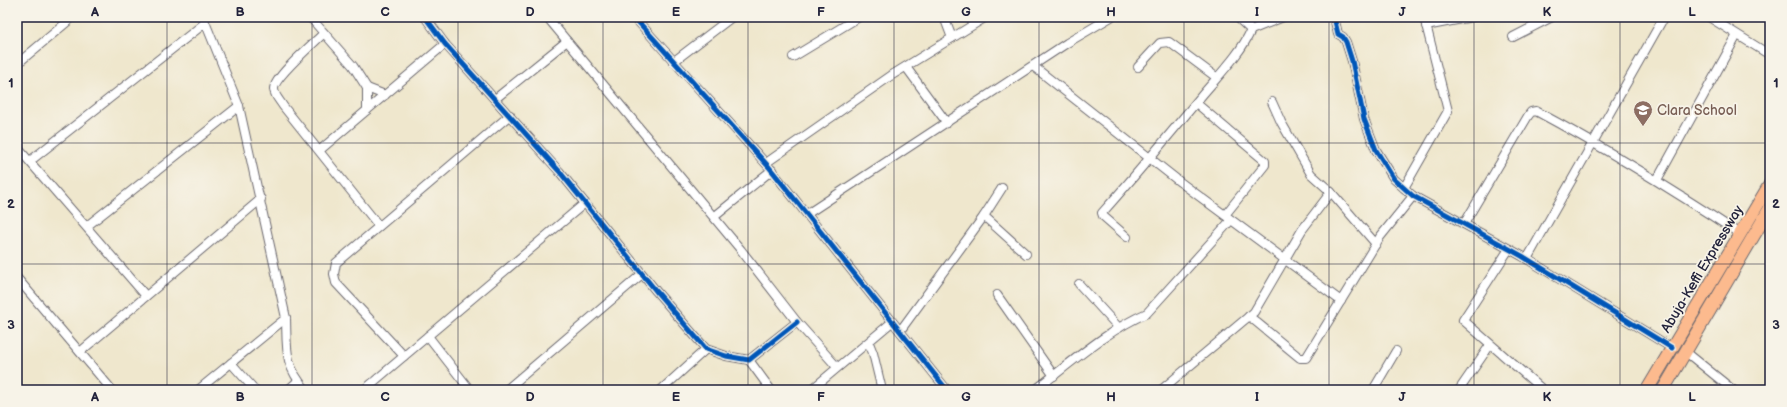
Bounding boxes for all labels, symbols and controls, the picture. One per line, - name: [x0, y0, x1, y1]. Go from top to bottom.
- text: A: [90, 4, 99, 20]
- text: B: [235, 4, 245, 20]
- text: C: [380, 4, 390, 20]
- text: D: [525, 4, 535, 20]
- text: E: [672, 4, 681, 20]
- text: F: [817, 4, 825, 20]
- text: G: [961, 4, 971, 20]
- text: H: [1106, 4, 1116, 20]
- text: I: [1255, 4, 1259, 20]
- text: J: [1398, 4, 1406, 20]
- text: K: [1543, 4, 1552, 20]
- text: L: [1688, 4, 1696, 20]
- text: 1: [8, 75, 14, 91]
- text: 1: [1773, 75, 1779, 91]
- school or university icon: Clara School: [1632, 99, 1654, 127]
- place label: Clara School: [1657, 102, 1737, 119]
- text: 2: [7, 196, 15, 212]
- text: 2: [1772, 196, 1780, 212]
- street label: Abuja-Keffi Expressway: [1657, 202, 1747, 336]
- text: 3: [7, 317, 15, 333]
- text: 3: [1772, 317, 1780, 333]
- text: A: [90, 389, 99, 405]
- text: B: [235, 389, 245, 405]
- text: C: [380, 389, 390, 405]
- text: D: [525, 389, 535, 405]
- text: E: [672, 389, 681, 405]
- text: F: [817, 389, 825, 405]
- text: G: [961, 389, 971, 405]
- text: H: [1106, 389, 1116, 405]
- text: I: [1255, 389, 1259, 405]
- text: J: [1398, 389, 1406, 405]
- text: K: [1543, 389, 1552, 405]
- text: L: [1688, 389, 1696, 405]

